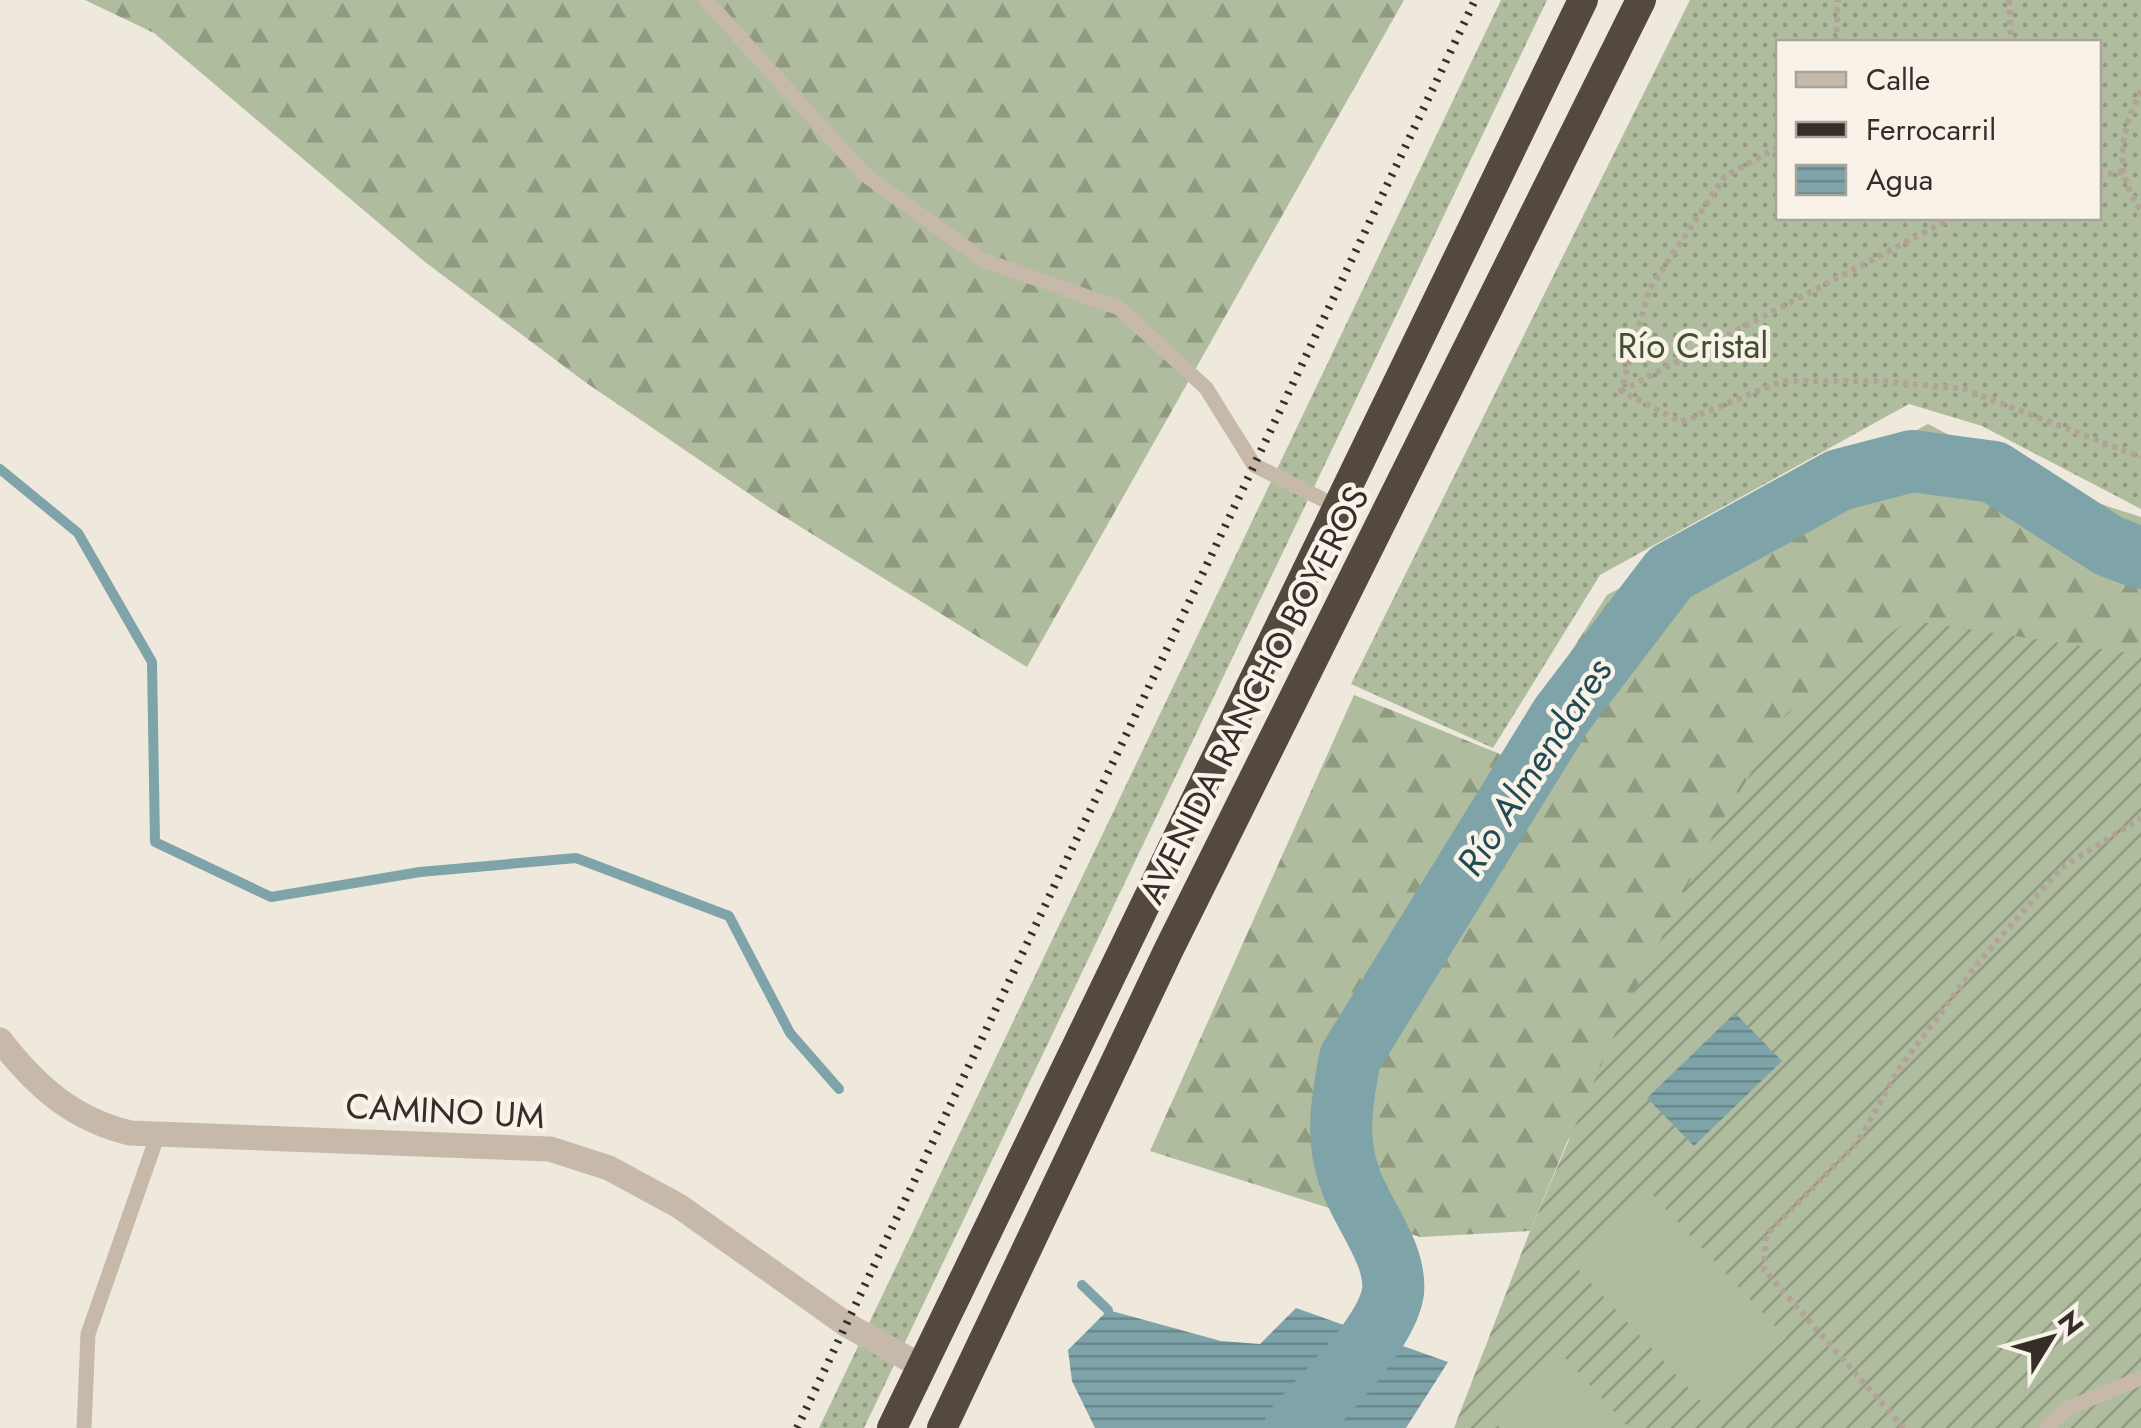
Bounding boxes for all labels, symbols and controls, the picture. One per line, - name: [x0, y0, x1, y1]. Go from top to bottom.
- legend: [1776, 40, 2101, 220]
- text: Calle: [1866, 58, 1930, 101]
- text: Ferrocarril: [1866, 108, 1996, 151]
- text: Agua: [1866, 158, 1933, 201]
- park label: Río Cristal: [1618, 321, 1768, 371]
- street label: AVENIDA RANCHO BOYEROS: [1127, 478, 1381, 912]
- water label: Río Almendares: [1443, 646, 1625, 886]
- street label: CAMINO UM: [344, 1081, 546, 1141]
- north arrow: [2001, 1288, 2101, 1388]
- text: N: [2048, 1302, 2094, 1344]

